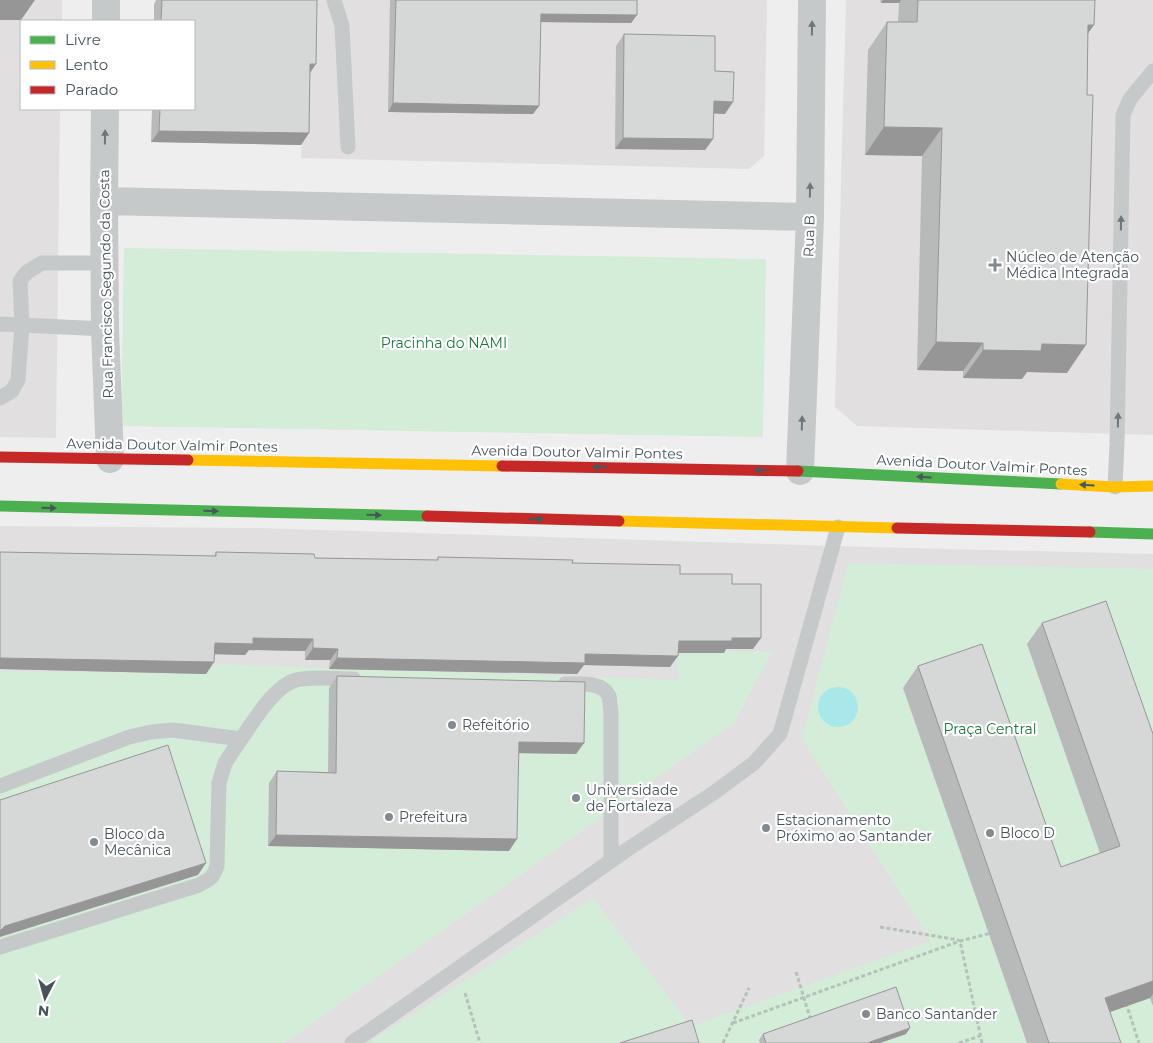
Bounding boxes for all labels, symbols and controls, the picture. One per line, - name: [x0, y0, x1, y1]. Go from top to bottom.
- one-way arrow: [808, 19, 816, 35]
- legend: [20, 20, 195, 110]
- text: Livre: [65, 30, 101, 49]
- text: Lento: [65, 55, 108, 74]
- text: Parado: [65, 80, 118, 99]
- one-way arrow: [101, 129, 109, 145]
- street label: Rua Francisco Segundo da Costa: [95, 169, 117, 399]
- one-way arrow: [806, 182, 814, 198]
- street label: Rua B: [799, 215, 819, 257]
- one-way arrow: [1118, 215, 1126, 231]
- place label: Núcleo de Atenção Médica Integrada: [1006, 248, 1139, 282]
- marker: Núcleo de Atenção Médica Integrada: [988, 258, 1002, 272]
- park label: Pracinha do NAMI: [381, 334, 507, 352]
- one-way arrow: [1114, 412, 1122, 428]
- one-way arrow: [798, 414, 806, 430]
- street label: Avenida Doutor Valmir Pontes: [66, 434, 278, 456]
- street label: Avenida Doutor Valmir Pontes: [471, 441, 683, 463]
- street label: Avenida Doutor Valmir Pontes: [876, 450, 1088, 480]
- one-way arrow: [591, 463, 607, 471]
- one-way arrow: [754, 466, 770, 474]
- one-way arrow: [916, 473, 932, 481]
- one-way arrow: [1079, 481, 1095, 489]
- one-way arrow: [41, 504, 57, 512]
- one-way arrow: [203, 507, 219, 515]
- one-way arrow: [366, 511, 382, 519]
- one-way arrow: [528, 515, 544, 523]
- place label: Refeitório: [462, 716, 530, 734]
- marker: Refeitório: [446, 719, 458, 731]
- park label: Praça Central: [943, 720, 1037, 738]
- place label: Universidade de Fortaleza: [586, 781, 678, 815]
- marker: Universidade de Fortaleza: [570, 792, 582, 804]
- place label: Prefeitura: [399, 808, 468, 826]
- marker: Prefeitura: [383, 811, 395, 823]
- place label: Estacionamento Próximo ao Santander: [776, 811, 932, 845]
- marker: Estacionamento Próximo ao Santander: [760, 822, 772, 834]
- place label: Bloco D: [1000, 824, 1055, 842]
- place label: Bloco da Mecânica: [104, 825, 171, 859]
- marker: Bloco D: [984, 827, 996, 839]
- marker: Bloco da Mecânica: [88, 836, 100, 848]
- north arrow: [20, 973, 70, 1023]
- text: N: [37, 1001, 50, 1020]
- place label: Banco Santander: [876, 1005, 998, 1023]
- marker: Banco Santander: [860, 1008, 872, 1020]

